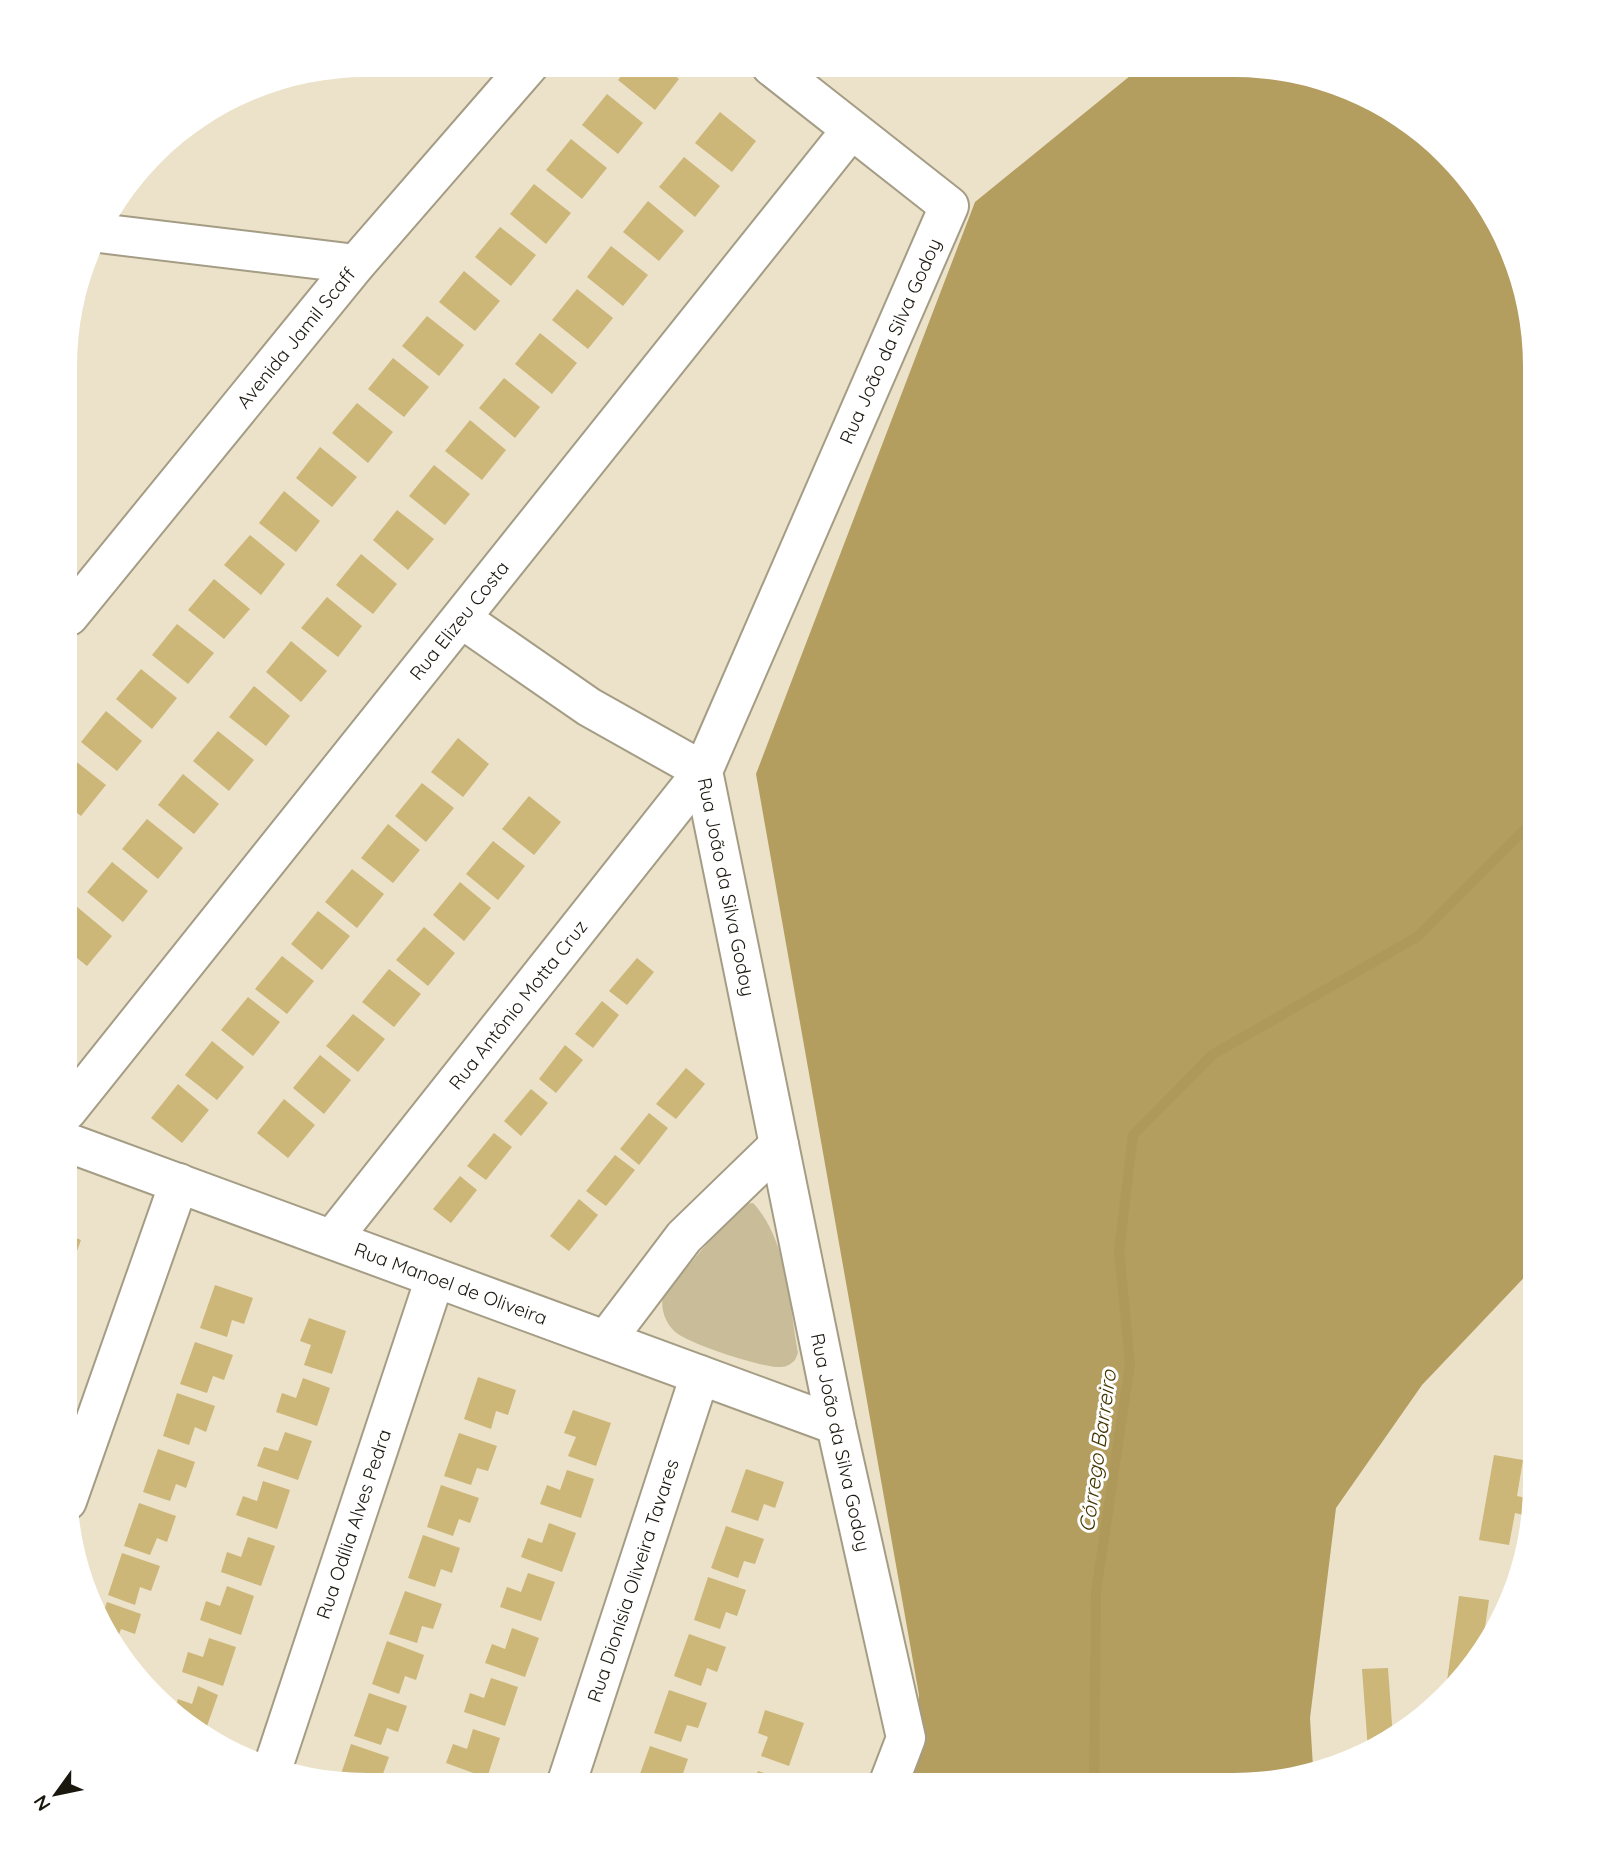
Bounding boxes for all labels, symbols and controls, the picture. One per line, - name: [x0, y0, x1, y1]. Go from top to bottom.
- street label: Rua João da Silva Godoy: [834, 234, 946, 448]
- street label: Avenida Jamil Scaff: [231, 262, 361, 413]
- street label: Rua Elizeu Costa: [404, 556, 514, 685]
- street label: Rua João da Silva Godoy: [693, 775, 761, 998]
- street label: Rua Antônio Motta Cruz: [443, 915, 592, 1094]
- street label: Rua Manoel de Oliveira: [351, 1237, 551, 1330]
- street label: Rua João da Silva Godoy: [806, 1331, 876, 1554]
- water label: Córrego Barreiro: [1073, 1367, 1121, 1534]
- street label: Rua Odília Alves Pedra: [311, 1426, 396, 1622]
- street label: Rua Dionísia Oliveira Tavares: [582, 1456, 684, 1705]
- north arrow: [21, 1759, 91, 1829]
- text: N: [28, 1791, 56, 1816]

